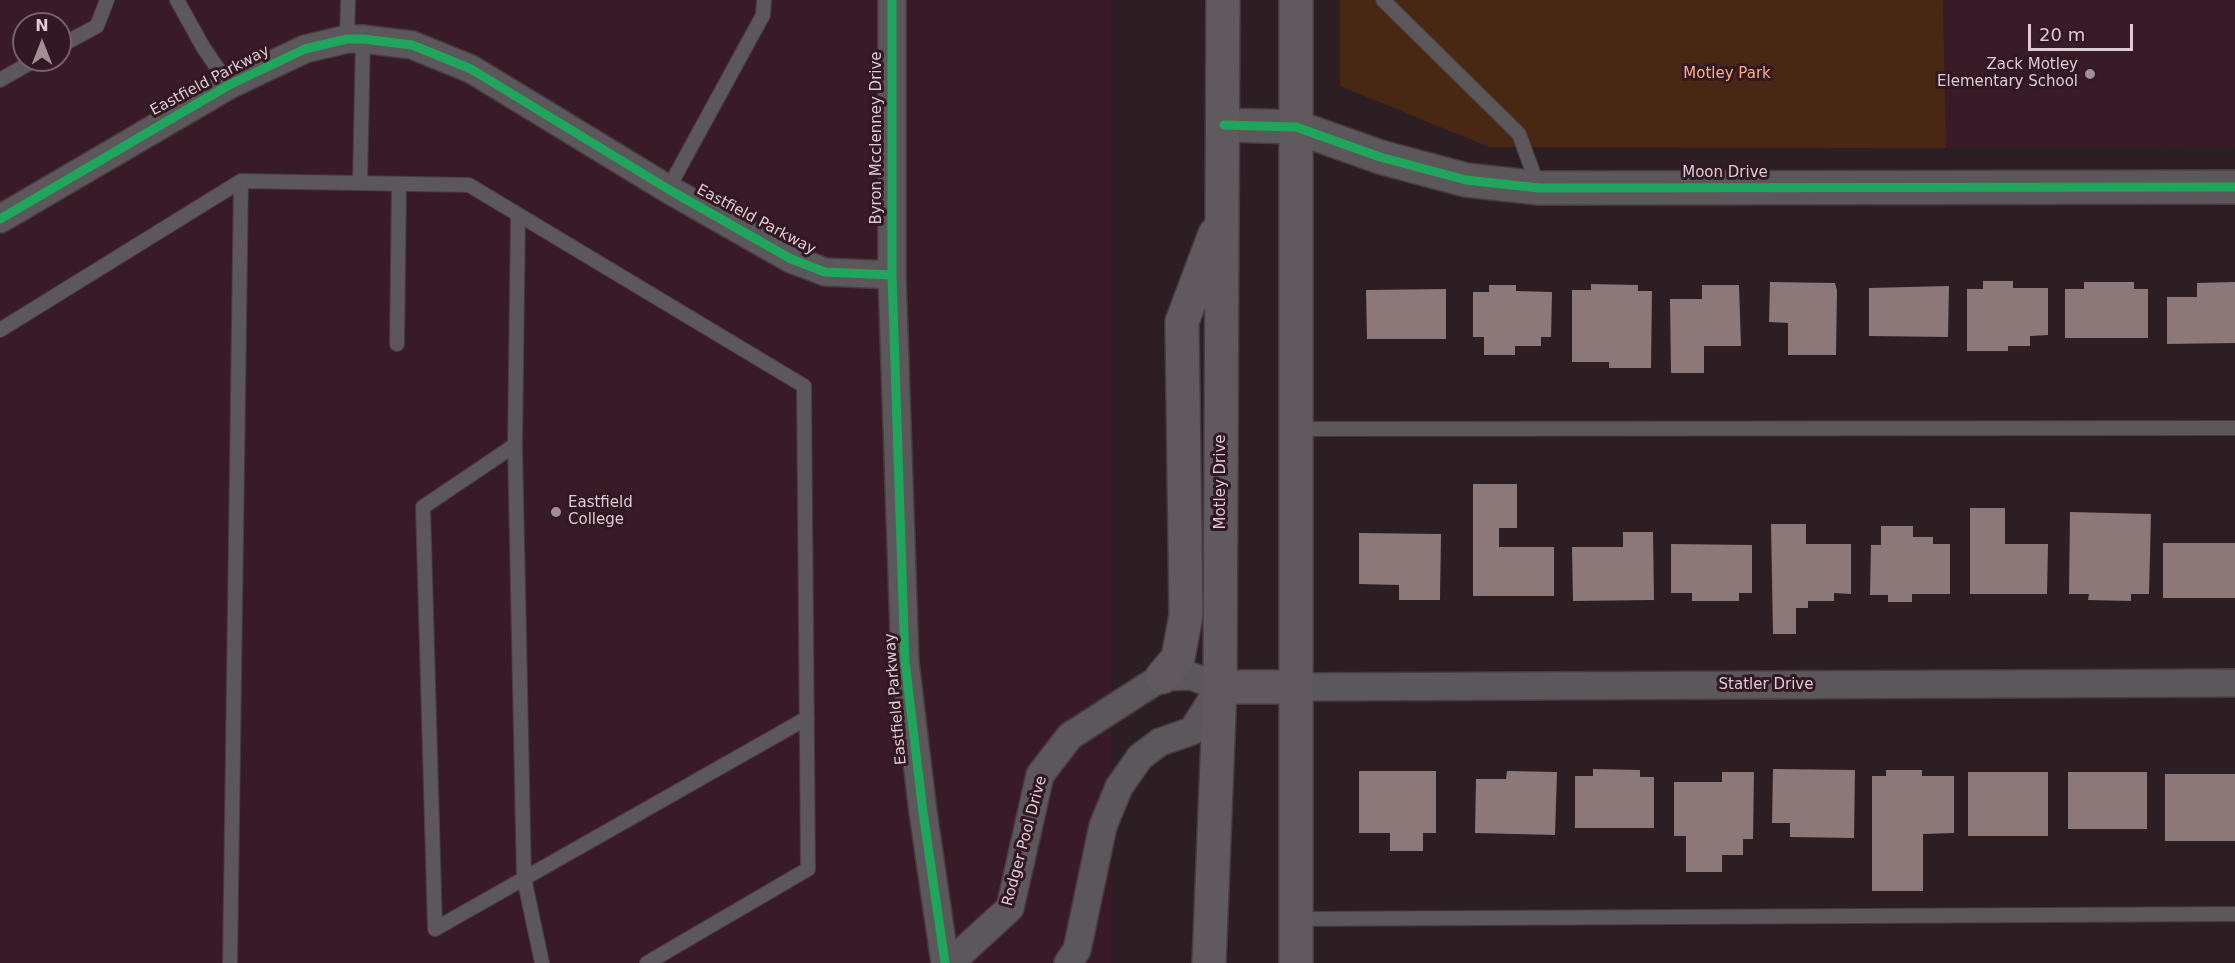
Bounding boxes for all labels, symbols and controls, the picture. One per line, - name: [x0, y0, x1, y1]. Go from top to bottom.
- north arrow: [12, 12, 72, 72]
- scale bar: [2031, 12, 2136, 50]
- text: N: [35, 16, 49, 35]
- text: 20 m: [2039, 24, 2085, 45]
- street label: Eastfield Parkway: [147, 42, 273, 120]
- street label: Byron Mcclenney Drive: [868, 51, 886, 225]
- place label: Zack Motley Elementary School: [1937, 56, 2078, 91]
- park label: Motley Park: [1683, 65, 1771, 83]
- marker: Zack Motley Elementary School: [2083, 67, 2097, 81]
- street label: Moon Drive: [1682, 164, 1768, 182]
- street label: Eastfield Parkway: [693, 181, 819, 259]
- street label: Motley Drive: [1212, 434, 1230, 530]
- place label: Eastfield College: [568, 494, 633, 529]
- marker: Eastfield College: [549, 505, 563, 519]
- street label: Eastfield Parkway: [881, 632, 911, 766]
- street label: Statler Drive: [1719, 676, 1813, 694]
- street label: Rodger Pool Drive: [999, 774, 1051, 908]

